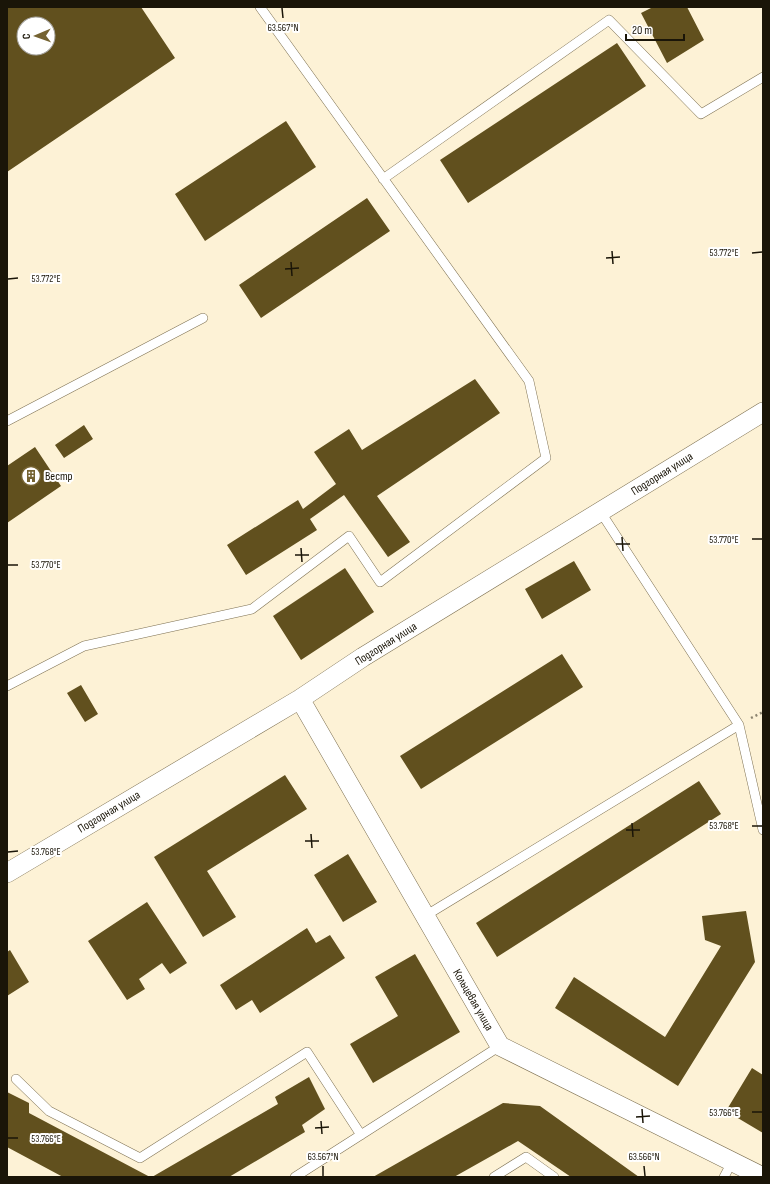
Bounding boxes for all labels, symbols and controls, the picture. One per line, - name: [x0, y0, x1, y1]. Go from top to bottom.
- north arrow: [16, 16, 56, 56]
- scale bar: [626, 16, 684, 42]
- text: 63.567°N: [267, 22, 299, 34]
- text: 20 m: [632, 23, 652, 38]
- text: С: [20, 33, 33, 39]
- text: 53.772°E: [710, 247, 739, 259]
- text: 53.772°E: [32, 273, 61, 285]
- street label: Подгорная улица: [628, 449, 696, 499]
- building icon: Вестр: [20, 465, 42, 487]
- place label: Вестр: [45, 469, 73, 484]
- text: 53.770°E: [709, 534, 739, 546]
- text: 53.770°E: [31, 559, 61, 571]
- street label: Подгорная улица: [352, 619, 420, 669]
- street label: Подгорная улица: [75, 787, 143, 836]
- text: 53.768°E: [709, 820, 739, 832]
- text: 53.768°E: [31, 846, 61, 858]
- street label: Кольцевая улица: [449, 967, 497, 1034]
- text: 53.766°E: [709, 1107, 739, 1119]
- text: 53.766°E: [31, 1133, 61, 1145]
- text: 63.567°N: [307, 1151, 339, 1163]
- text: 63.566°N: [628, 1151, 660, 1163]

